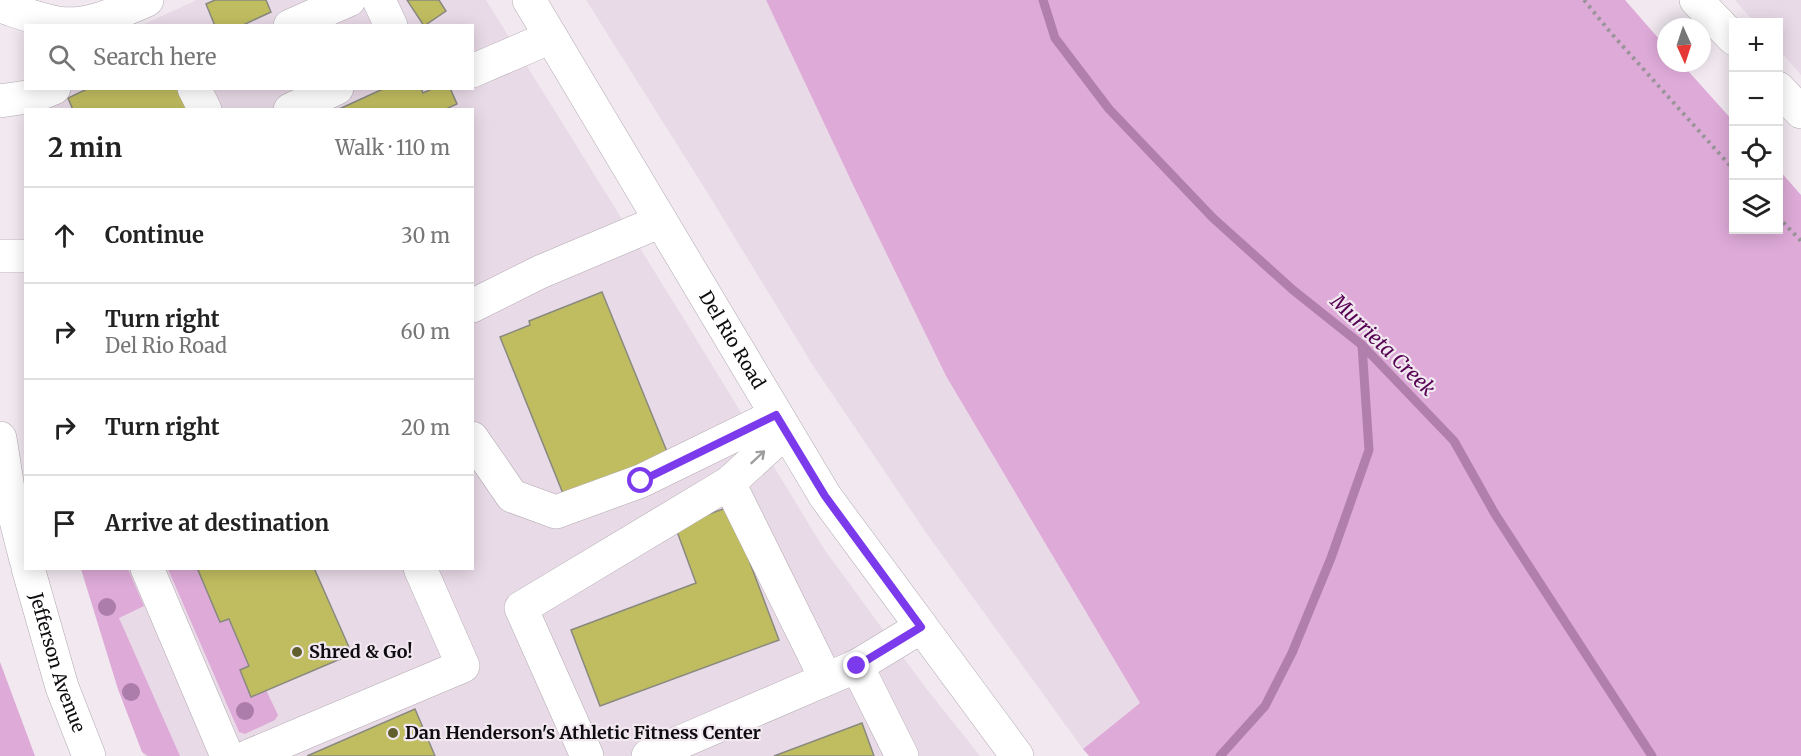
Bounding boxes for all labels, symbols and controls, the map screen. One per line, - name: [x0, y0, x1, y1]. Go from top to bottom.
- north arrow: [1657, 18, 1711, 72]
- map controls: [1729, 18, 1783, 234]
- button: +: [1729, 18, 1783, 72]
- search box: [24, 24, 474, 90]
- icon: search: [45, 41, 78, 74]
- text: Search here: [93, 43, 216, 71]
- button: −: [1729, 72, 1783, 126]
- button: locate: [1729, 126, 1783, 180]
- text: 2 min: [48, 131, 122, 164]
- text: Walk · 110 m: [335, 135, 450, 160]
- button: layers: [1729, 180, 1783, 234]
- icon: ahead: [48, 219, 81, 252]
- text: Continue: [105, 221, 204, 249]
- text: 30 m: [401, 223, 450, 248]
- street label: Del Rio Road: [694, 287, 770, 393]
- water label: Murrieta Creek: [1325, 288, 1441, 401]
- text: Turn right: [105, 305, 219, 333]
- icon: right: [48, 315, 81, 348]
- text: 60 m: [400, 319, 450, 344]
- text: Del Rio Road: [105, 333, 227, 358]
- icon: right: [48, 411, 81, 444]
- text: Turn right: [105, 413, 219, 441]
- text: 20 m: [401, 415, 450, 440]
- one-way arrow: [750, 450, 765, 464]
- route start: [627, 467, 653, 493]
- icon: arrive: [48, 507, 81, 540]
- text: Arrive at destination: [105, 509, 329, 537]
- street label: Jefferson Avenue: [24, 589, 91, 736]
- place label: Shred & Go!: [309, 640, 413, 663]
- marker: Shred & Go!: [290, 645, 304, 659]
- route end: [843, 652, 869, 678]
- place label: Dan Henderson's Athletic Fitness Center: [405, 721, 761, 744]
- marker: Dan Henderson's Athletic Fitness Center: [386, 726, 400, 740]

